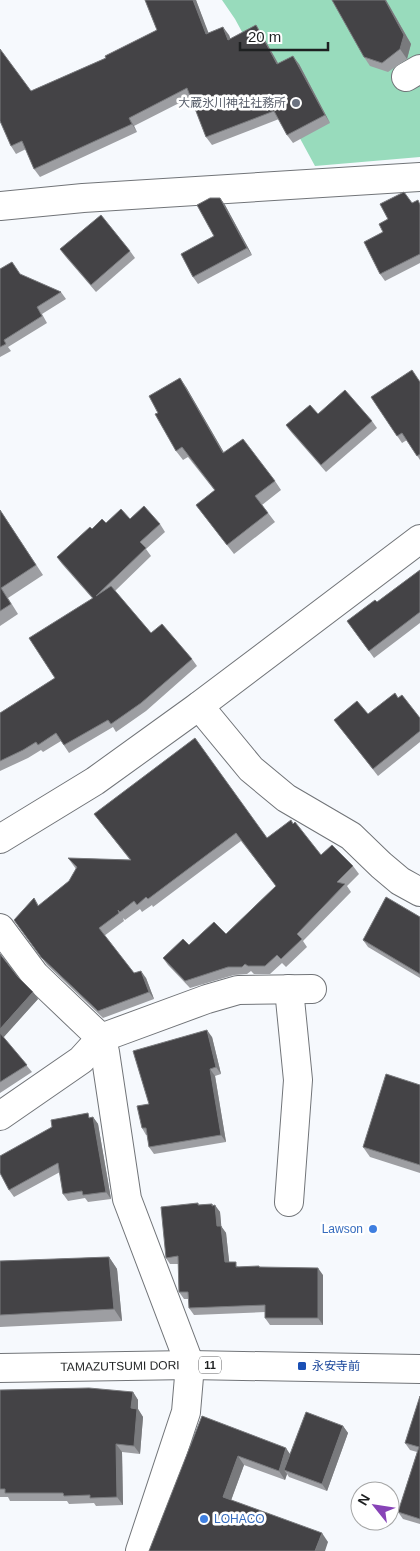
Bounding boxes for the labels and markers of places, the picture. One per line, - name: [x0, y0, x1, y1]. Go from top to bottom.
- place label: 大蔵氷川神社社務所: [178, 96, 286, 110]
- marker: 大蔵氷川神社社務所: [290, 97, 302, 109]
- place label: Lawson: [322, 1222, 363, 1236]
- marker: Lawson: [367, 1223, 379, 1235]
- place label: 永安寺前: [312, 1359, 360, 1373]
- marker: 永安寺前: [296, 1360, 308, 1372]
- place label: LOHACO: [214, 1512, 265, 1526]
- marker: LOHACO: [198, 1513, 210, 1525]

